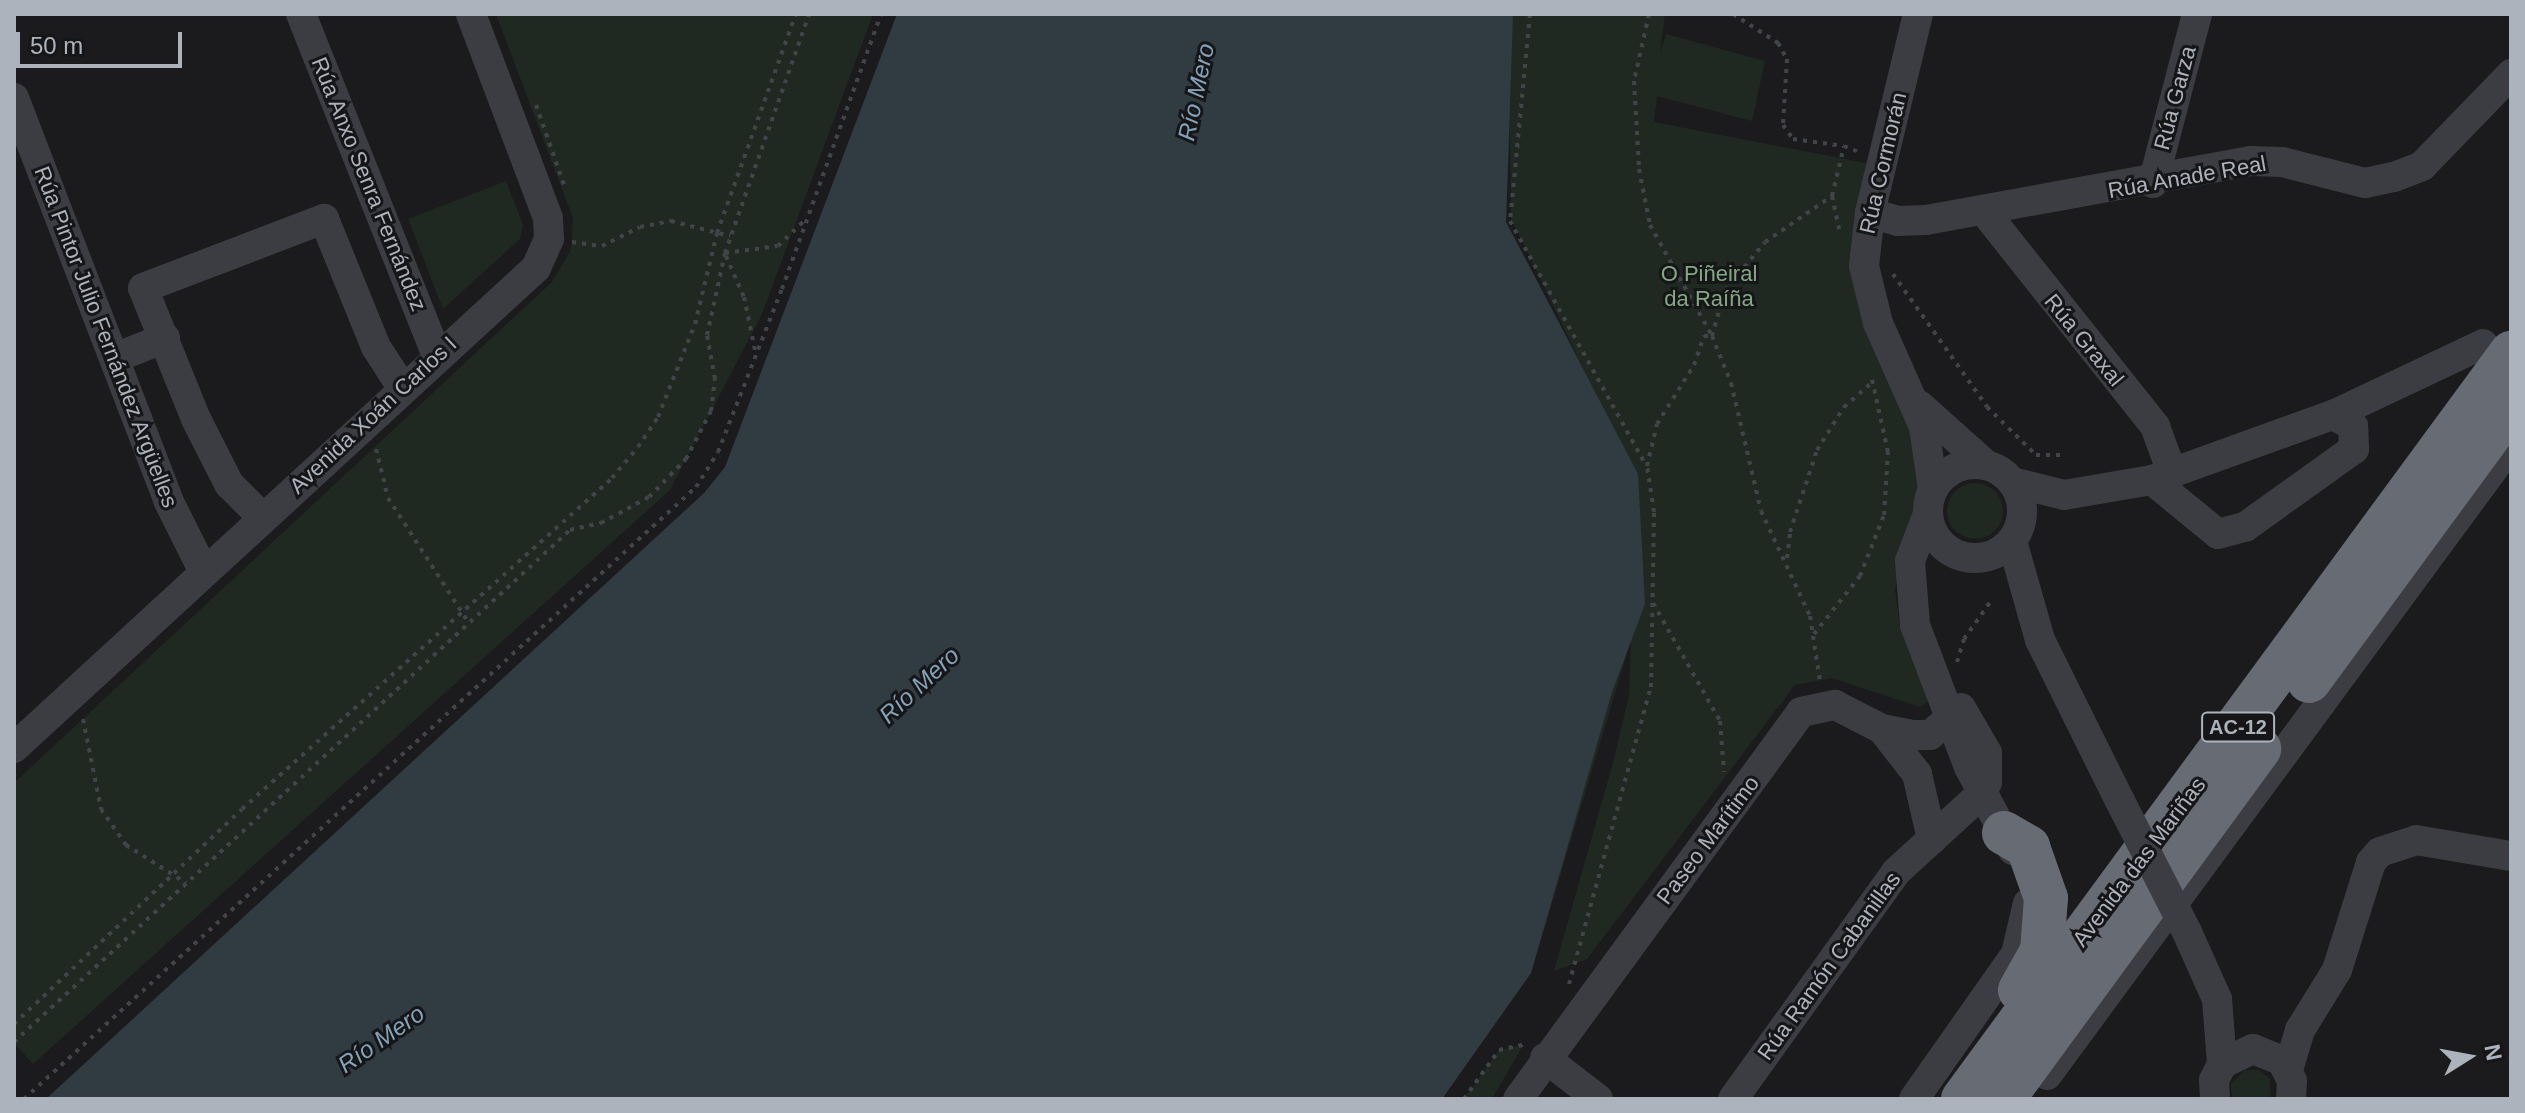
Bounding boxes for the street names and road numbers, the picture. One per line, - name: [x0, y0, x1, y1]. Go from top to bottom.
- street label: Rúa Garza: [2148, 43, 2202, 153]
- street label: Rúa Anxo Senra Fernández: [306, 53, 432, 315]
- street label: Rúa Cormorán: [1854, 90, 1912, 236]
- street label: Rúa Anade Real: [2105, 150, 2269, 204]
- street label: Rúa Pintor Julio Fernández Argüelles: [28, 162, 184, 512]
- street label: Rúa Graxal: [2039, 288, 2129, 392]
- street label: Avenida Xoán Carlos I: [284, 331, 462, 499]
- road number: AC-12: [2200, 711, 2276, 743]
- street label: Paseo Marítimo: [1651, 771, 1765, 909]
- street label: Avenida das Mariñas: [2067, 772, 2211, 952]
- street label: Rúa Ramón Cabanillas: [1752, 867, 1906, 1065]

